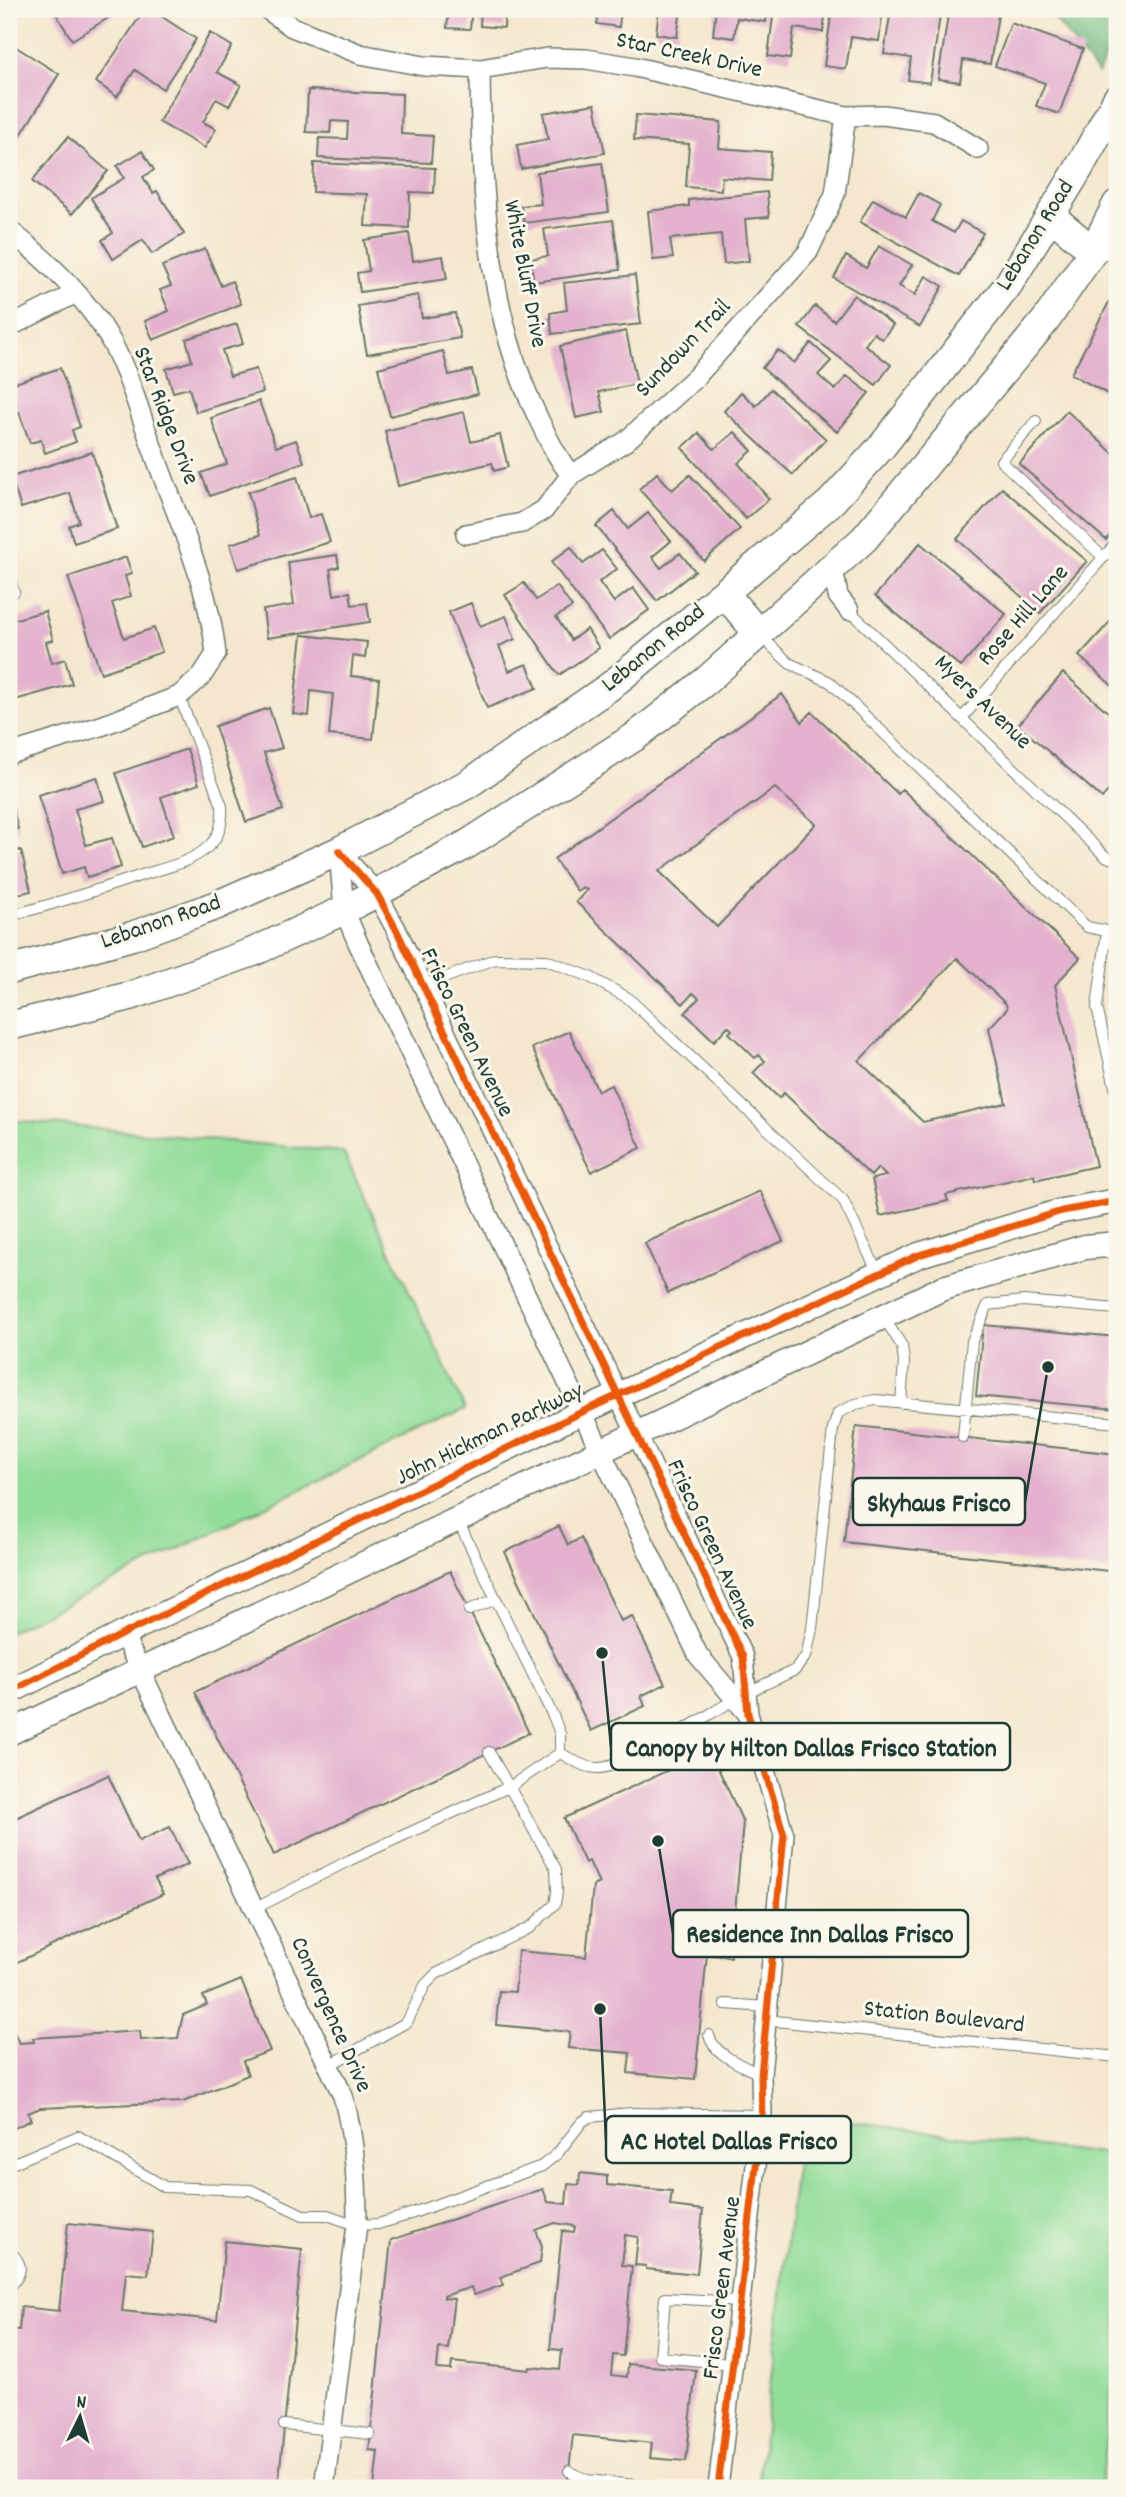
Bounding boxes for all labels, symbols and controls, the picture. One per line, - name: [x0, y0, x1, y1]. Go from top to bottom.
- street label: Star Creek Drive: [613, 24, 765, 88]
- street label: Lebanon Road: [988, 174, 1084, 298]
- street label: White Bluff Drive: [493, 197, 555, 351]
- street label: Sundown Trail: [628, 292, 740, 406]
- street label: Star Ridge Drive: [123, 342, 207, 490]
- street label: Rose Hill Lane: [970, 558, 1078, 674]
- street label: Lebanon Road: [595, 596, 713, 702]
- street label: Myers Avenue: [925, 648, 1039, 758]
- street label: Lebanon Road: [96, 887, 226, 959]
- street label: Frisco Green Avenue: [410, 943, 522, 1123]
- street label: John Hickman Parkway: [390, 1374, 591, 1495]
- street label: Frisco Green Avenue: [657, 1454, 765, 1636]
- callout: Skyhaus Frisco: [853, 1478, 1025, 1525]
- text: Skyhaus Frisco: [867, 1487, 1011, 1524]
- callout: Canopy by Hilton Dallas Frisco Station: [611, 1723, 1010, 1770]
- text: Canopy by Hilton Dallas Frisco Station: [625, 1732, 997, 1769]
- callout: Residence Inn Dallas Frisco: [673, 1910, 968, 1957]
- text: Residence Inn Dallas Frisco: [686, 1918, 954, 1955]
- street label: Convergence Drive: [280, 1932, 380, 2098]
- street label: Station Boulevard: [862, 1993, 1026, 2043]
- callout: AC Hotel Dallas Frisco: [606, 2116, 851, 2163]
- text: AC Hotel Dallas Frisco: [620, 2125, 838, 2162]
- street label: Frisco Green Avenue: [695, 2194, 751, 2382]
- north arrow: [46, 2382, 116, 2452]
- text: N: [75, 2390, 87, 2417]

